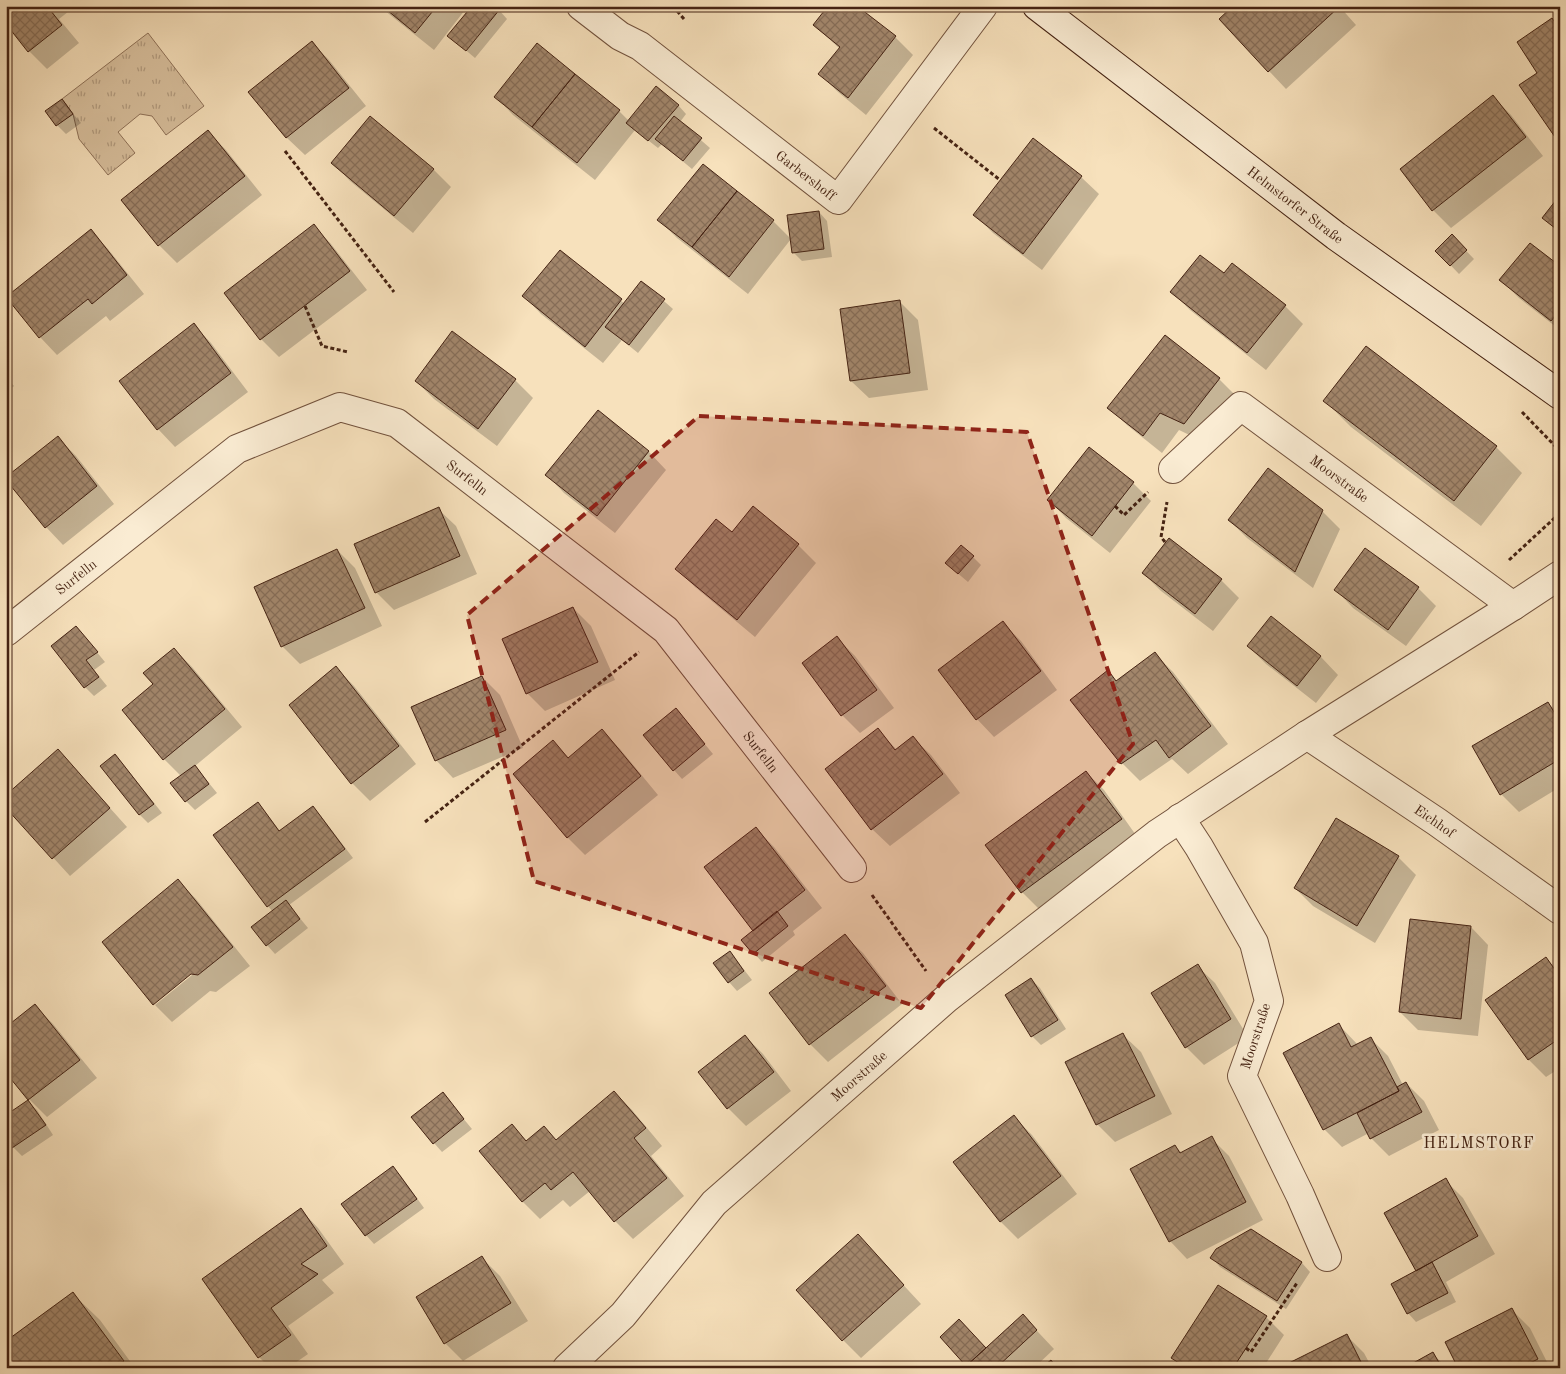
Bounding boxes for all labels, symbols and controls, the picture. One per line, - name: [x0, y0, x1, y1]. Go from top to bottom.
- street label: Garbershoff: [773, 148, 839, 204]
- street label: Helmstorfer Straße: [1244, 164, 1345, 247]
- street label: Moorstraße: [1307, 453, 1371, 505]
- street label: Surfelln: [443, 458, 490, 498]
- street label: Surfelln: [53, 557, 100, 598]
- street label: Surfelln: [740, 729, 781, 776]
- street label: Eichhof: [1411, 803, 1459, 841]
- street label: Moorstraße: [1239, 1001, 1273, 1071]
- street label: Moorstraße: [829, 1049, 890, 1105]
- district label: HELMSTORF: [1423, 1136, 1535, 1152]

